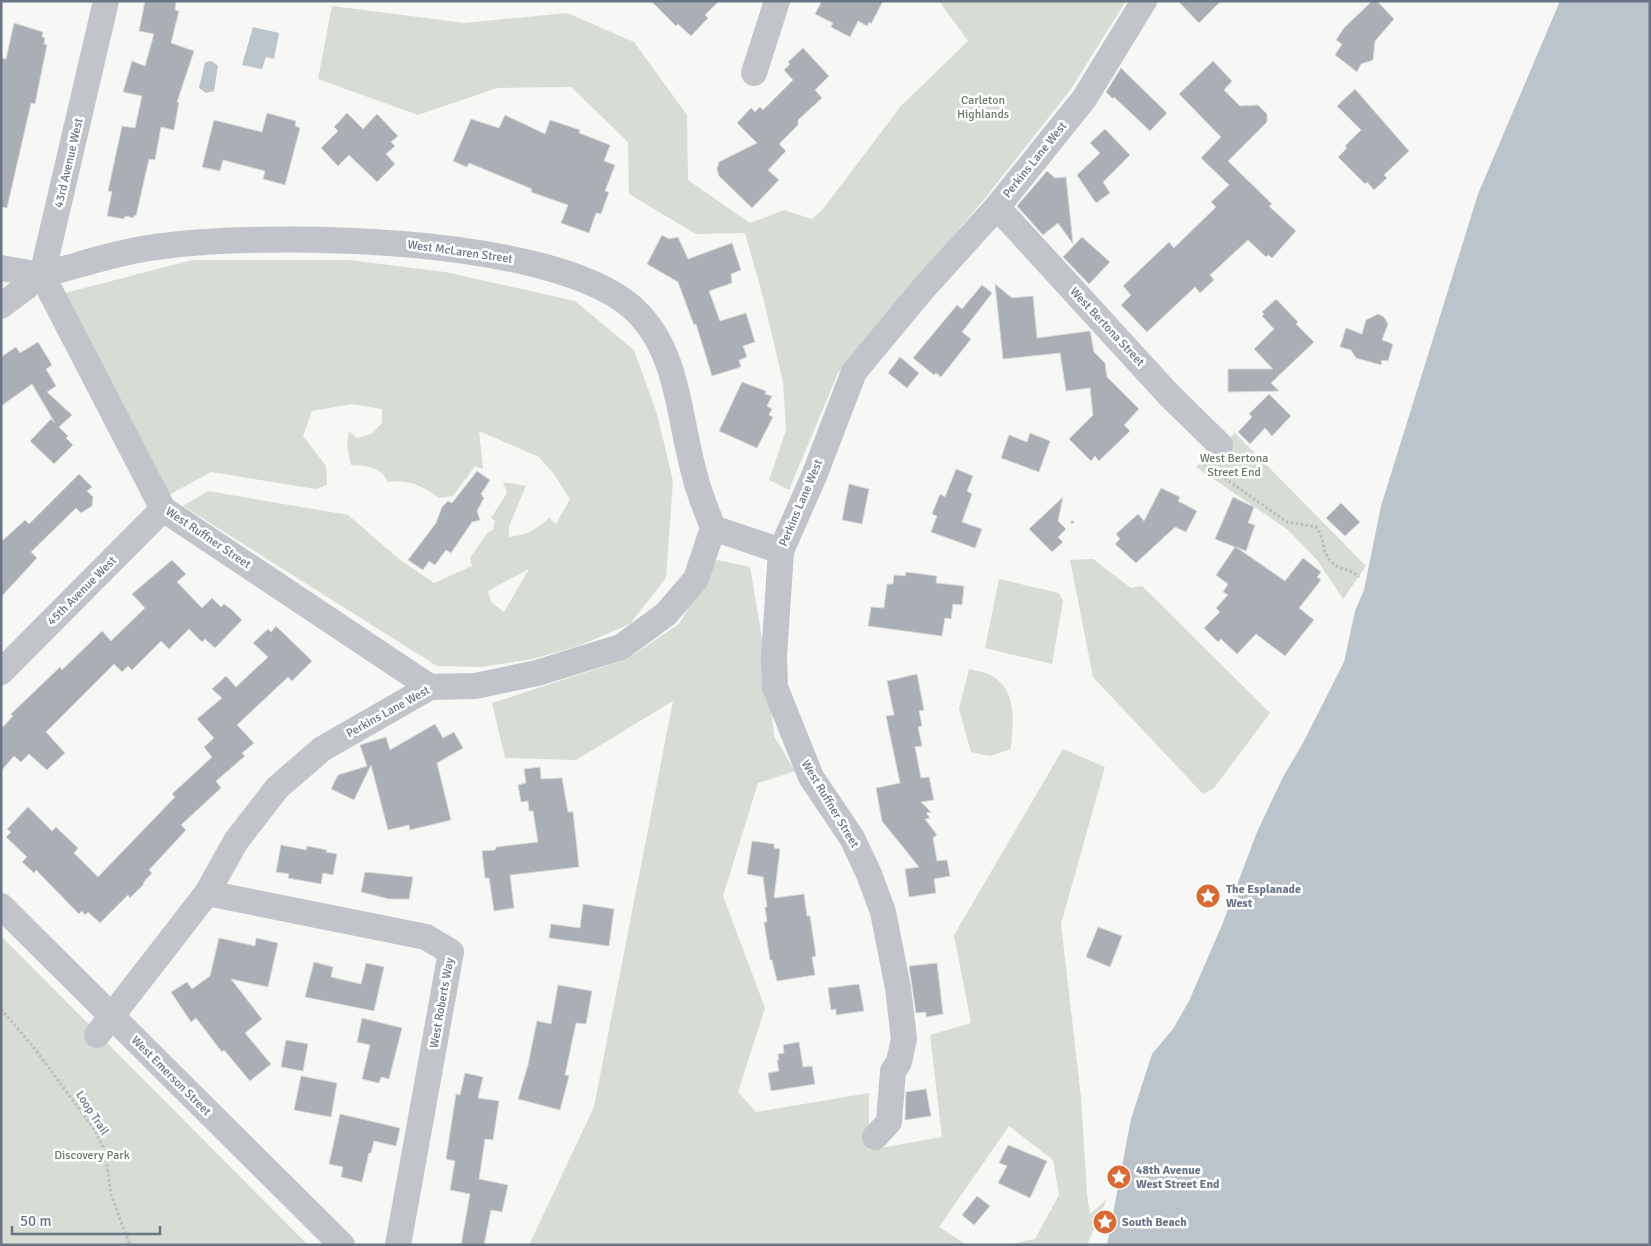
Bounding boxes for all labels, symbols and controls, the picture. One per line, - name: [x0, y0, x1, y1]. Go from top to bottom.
- park label: Carleton Highlands: [957, 93, 1009, 122]
- street label: 43rd Avenue West: [51, 117, 87, 209]
- street label: Perkins Lane West: [1000, 119, 1070, 201]
- street label: West McLaren Street: [406, 237, 514, 267]
- street label: West Bertona Street: [1067, 284, 1147, 370]
- park label: West Bertona Street End: [1200, 451, 1268, 480]
- street label: Perkins Lane West: [776, 457, 826, 549]
- street label: West Ruffner Street: [162, 504, 254, 572]
- street label: 45th Avenue West: [44, 553, 120, 629]
- street label: Perkins Lane West: [344, 683, 432, 741]
- street label: West Ruffner Street: [798, 757, 862, 851]
- place label: The Esplanade West: [1226, 882, 1301, 911]
- place icon: The Esplanade West: [1195, 883, 1221, 909]
- street label: West Roberts Way: [427, 956, 457, 1049]
- street label: West Emerson Street: [128, 1033, 214, 1119]
- street label: Loop Trail: [72, 1088, 112, 1138]
- park label: Discovery Park: [54, 1148, 130, 1163]
- place label: 48th Avenue West Street End: [1136, 1163, 1220, 1192]
- place icon: 48th Avenue West Street End: [1106, 1164, 1132, 1190]
- scale bar: [12, 1204, 160, 1236]
- place icon: South Beach: [1092, 1209, 1118, 1235]
- text: 50 m: [20, 1212, 51, 1230]
- place label: South Beach: [1122, 1215, 1187, 1230]

